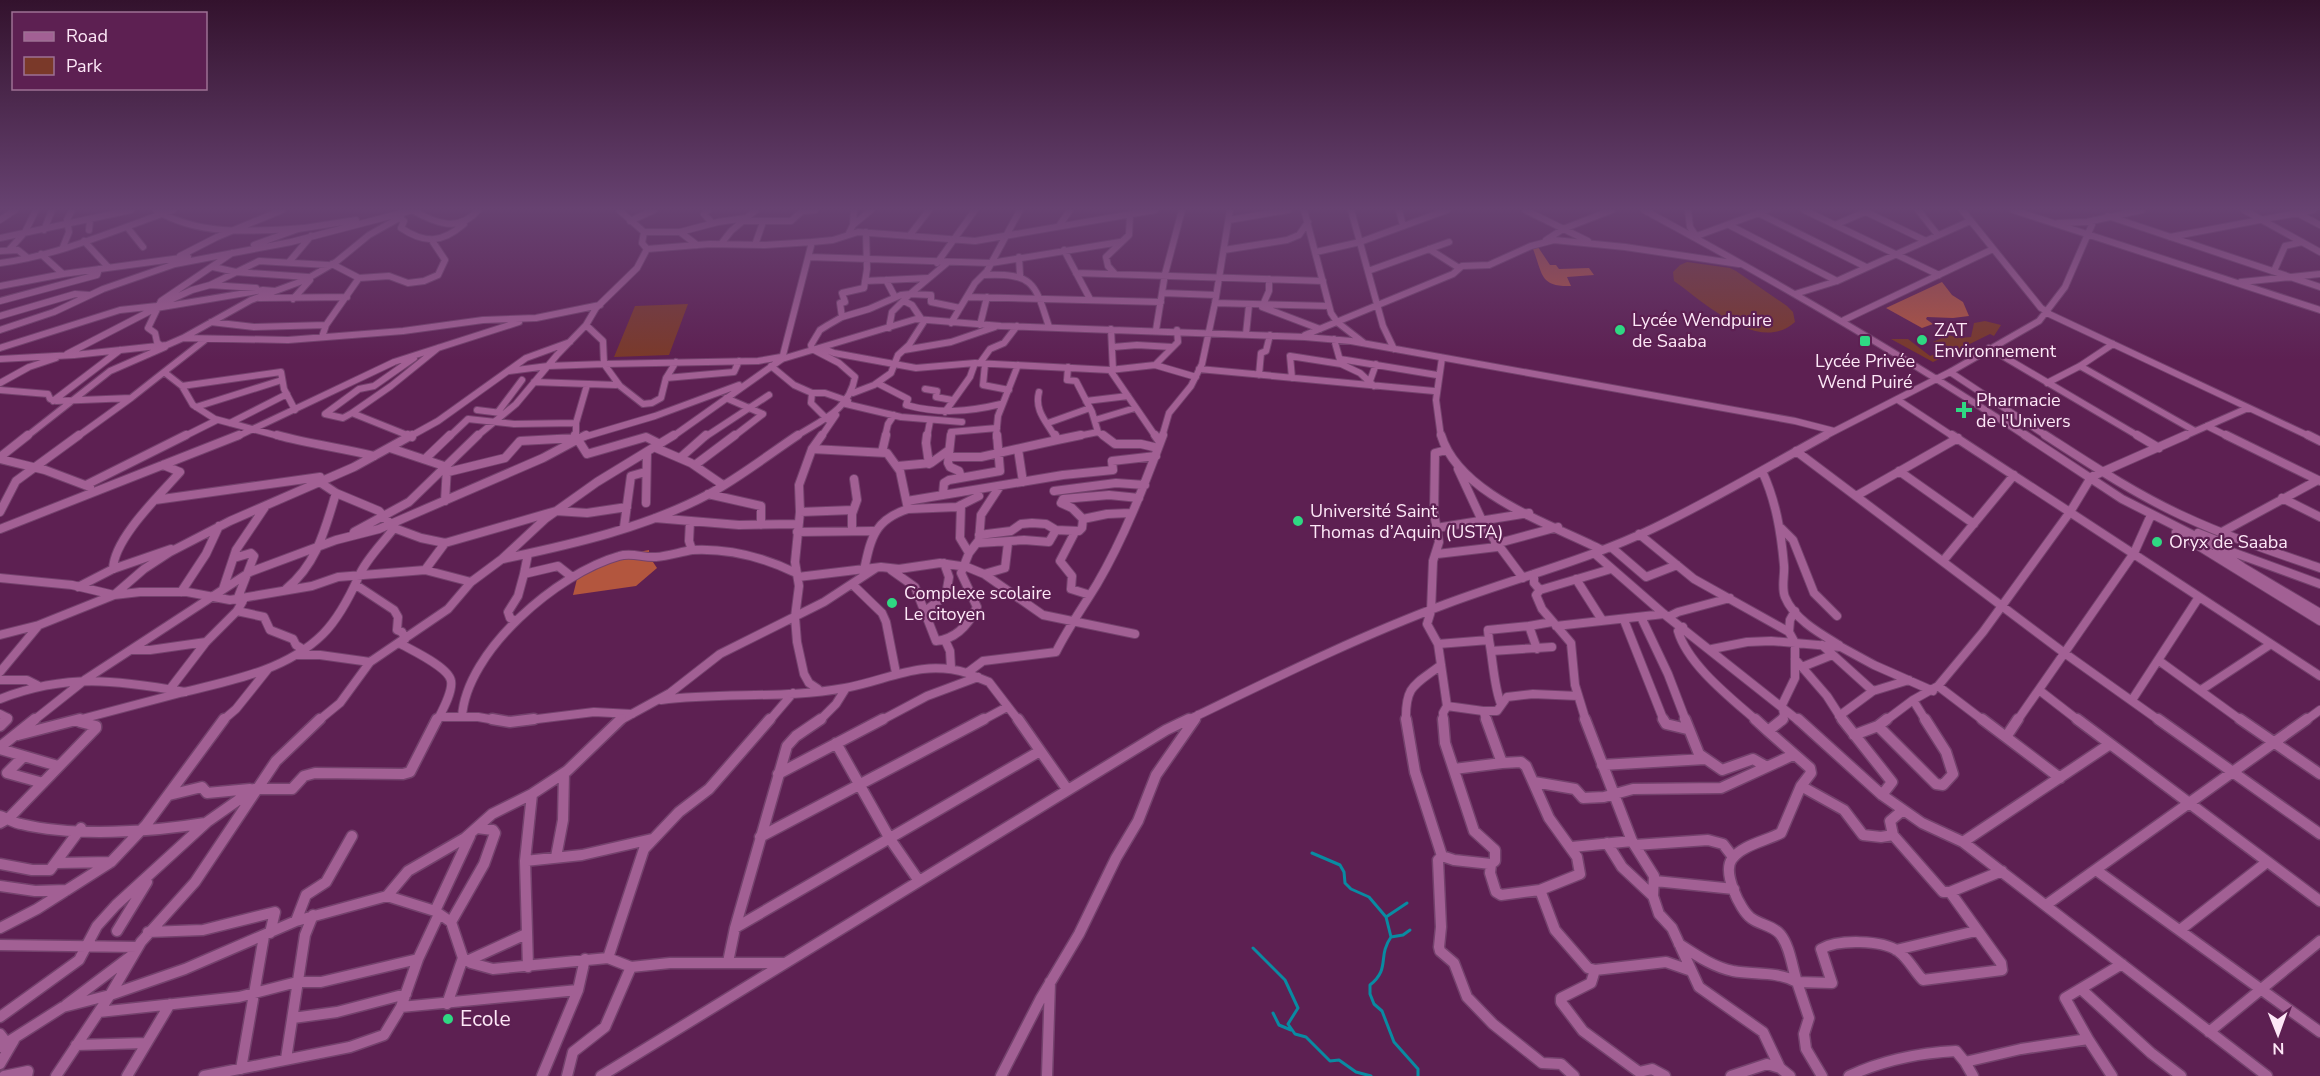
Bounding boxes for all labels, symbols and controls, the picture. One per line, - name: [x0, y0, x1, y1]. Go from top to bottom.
- legend: [12, 12, 207, 90]
- text: Road: [66, 24, 108, 48]
- text: Park: [66, 54, 103, 78]
- place label: Lycée Wendpuire de Saaba: [1632, 308, 1772, 353]
- place label: ZAT Environnement: [1934, 318, 2057, 363]
- marker: Lycée Wendpuire de Saaba: [1613, 323, 1627, 337]
- marker: ZAT Environnement: [1915, 333, 1929, 347]
- marker: Lycée Privée Wend Puiré: [1858, 334, 1872, 348]
- place label: Lycée Privée Wend Puiré: [1815, 349, 1915, 394]
- place label: Pharmacie de l'Univers: [1976, 388, 2071, 433]
- marker: Pharmacie de l'Univers: [1957, 403, 1971, 417]
- place label: Université Saint Thomas d’Aquin (USTA): [1310, 499, 1503, 544]
- marker: Université Saint Thomas d’Aquin (USTA): [1291, 514, 1305, 528]
- place label: Oryx de Saaba: [2169, 530, 2288, 554]
- marker: Oryx de Saaba: [2150, 535, 2164, 549]
- place label: Complexe scolaire Le citoyen: [904, 581, 1051, 626]
- marker: Complexe scolaire Le citoyen: [885, 596, 899, 610]
- north arrow: [2248, 1004, 2308, 1064]
- place label: Ecole: [460, 1005, 511, 1033]
- marker: Ecole: [441, 1012, 455, 1026]
- text: N: [2272, 1037, 2284, 1059]

